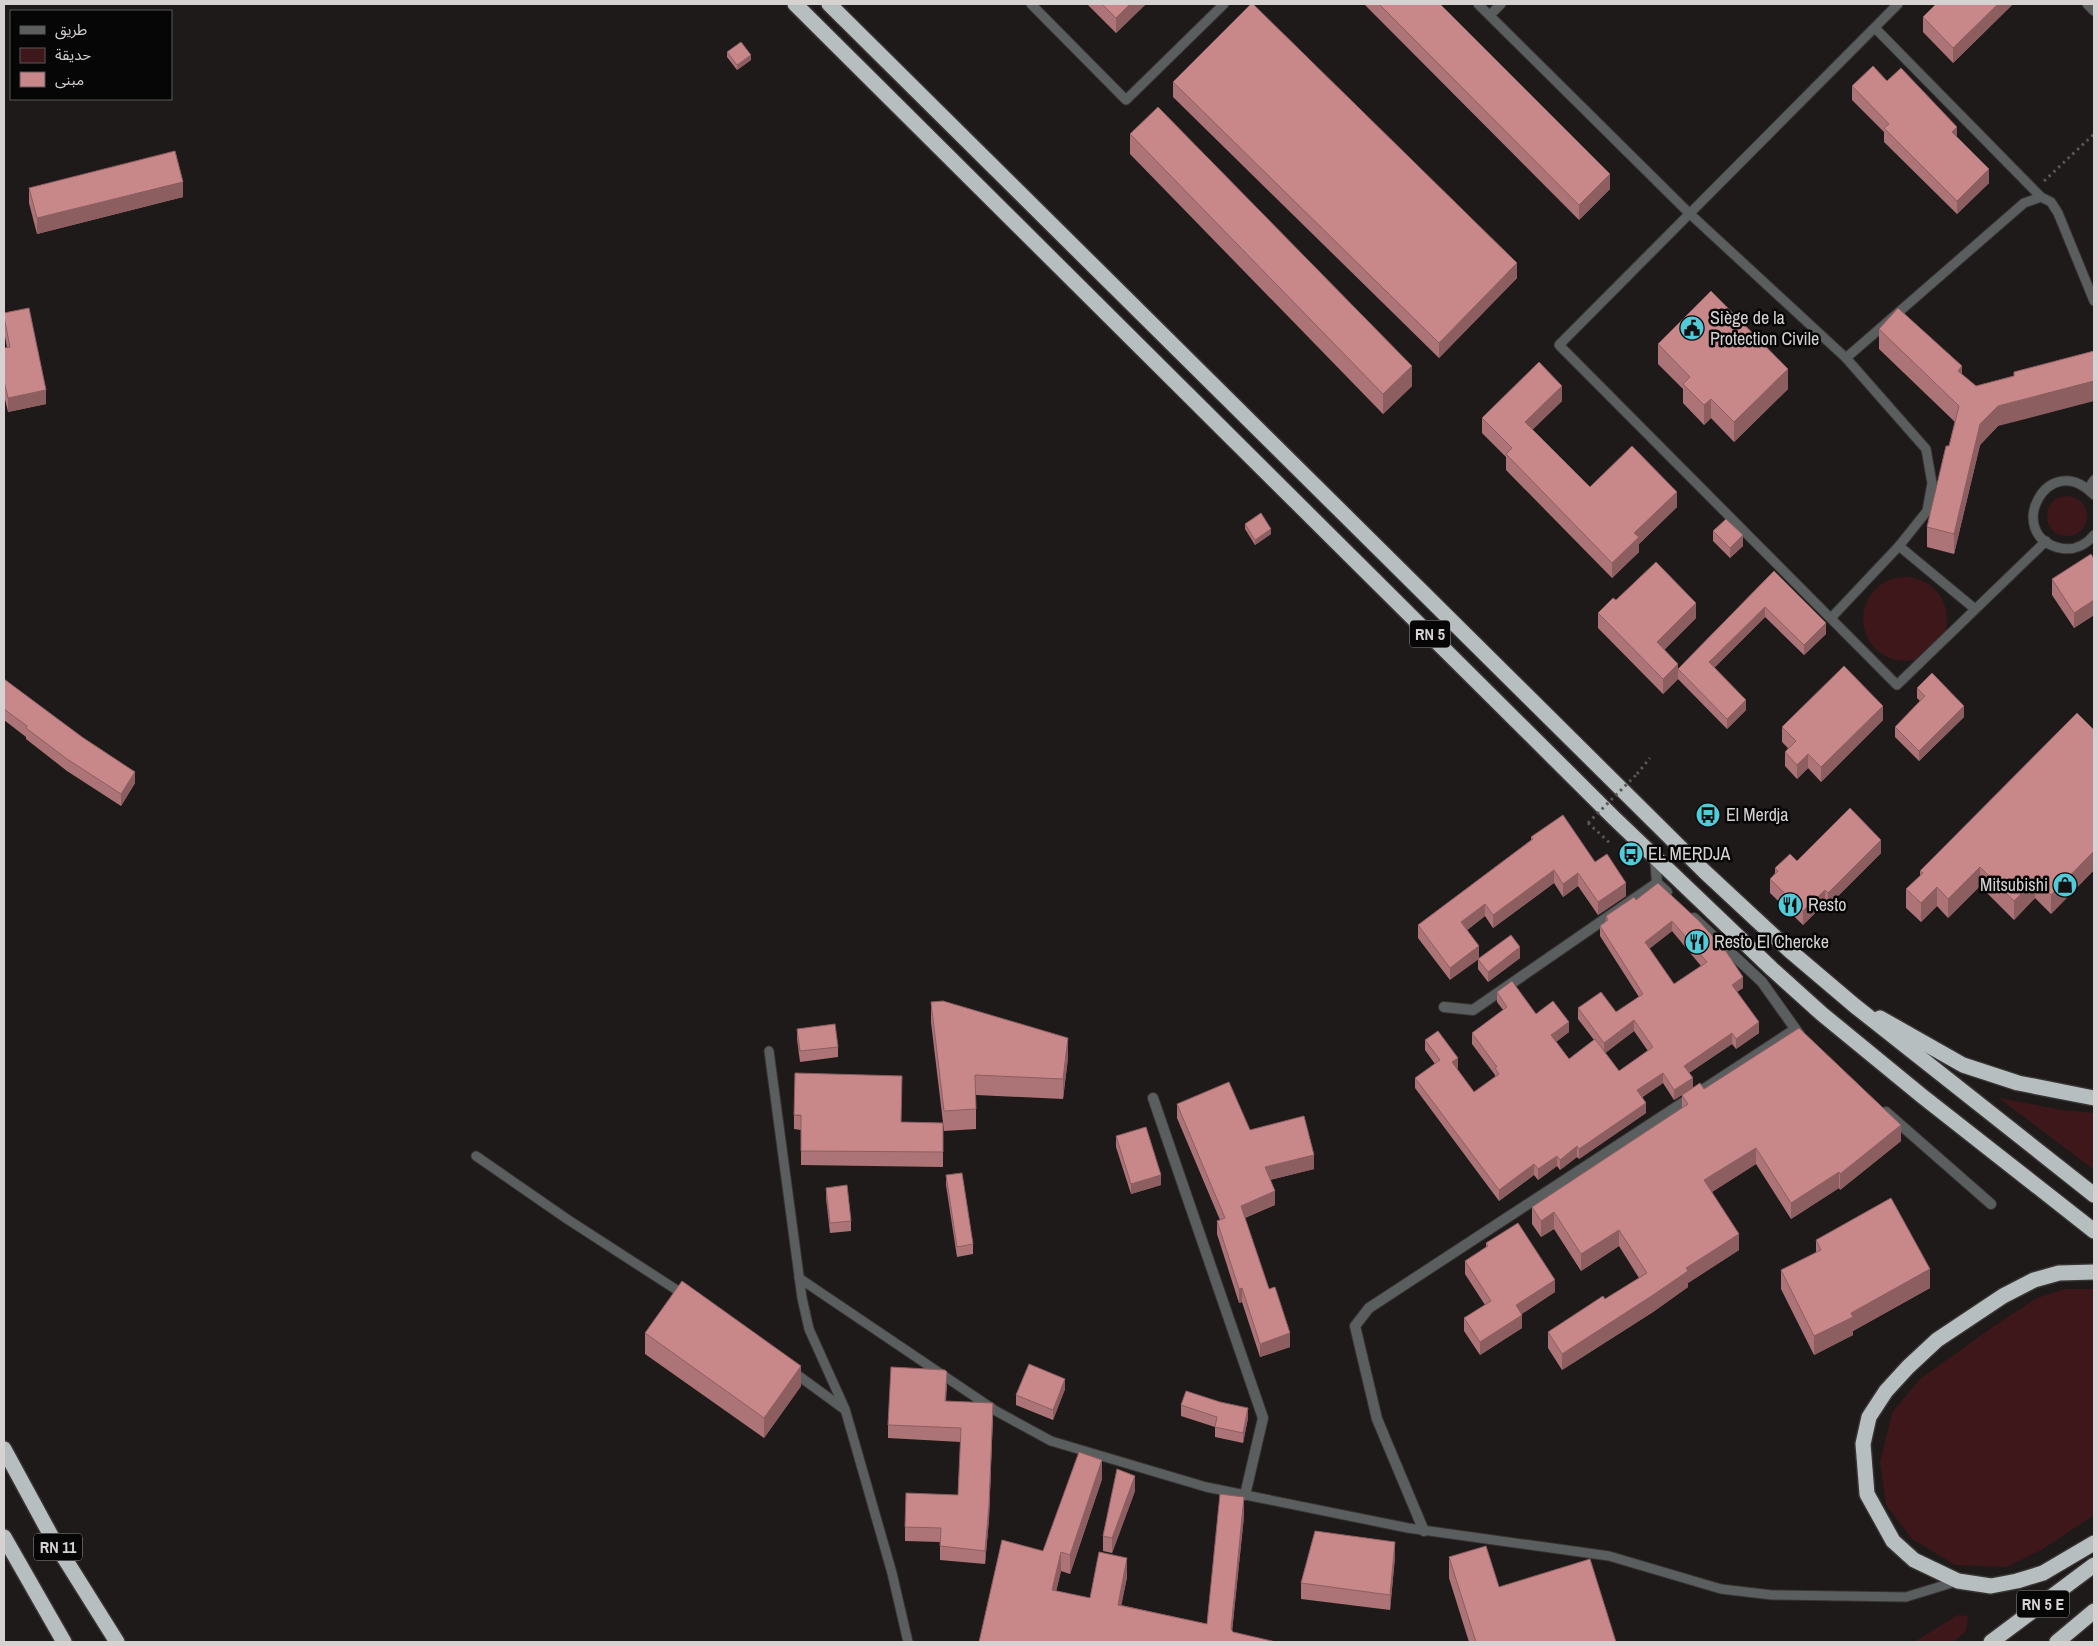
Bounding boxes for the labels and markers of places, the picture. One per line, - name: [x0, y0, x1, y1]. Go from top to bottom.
- place label: Siège de la Protection Civile: [1710, 305, 1819, 351]
- public building icon: Siège de la Protection Civile: [1679, 315, 1705, 341]
- bus stop icon: El Merdja: [1695, 802, 1721, 828]
- place label: El Merdja: [1726, 802, 1788, 827]
- bus stop icon: EL MERDJA: [1618, 841, 1644, 867]
- place label: EL MERDJA: [1648, 841, 1730, 866]
- place label: Mitsubishi: [1980, 872, 2048, 897]
- shop icon: Mitsubishi: [2052, 872, 2078, 898]
- restaurant icon: Resto: [1777, 892, 1803, 918]
- place label: Resto: [1808, 892, 1847, 917]
- restaurant icon: Resto El Chercke: [1684, 929, 1710, 955]
- place label: Resto El Chercke: [1714, 929, 1829, 954]

